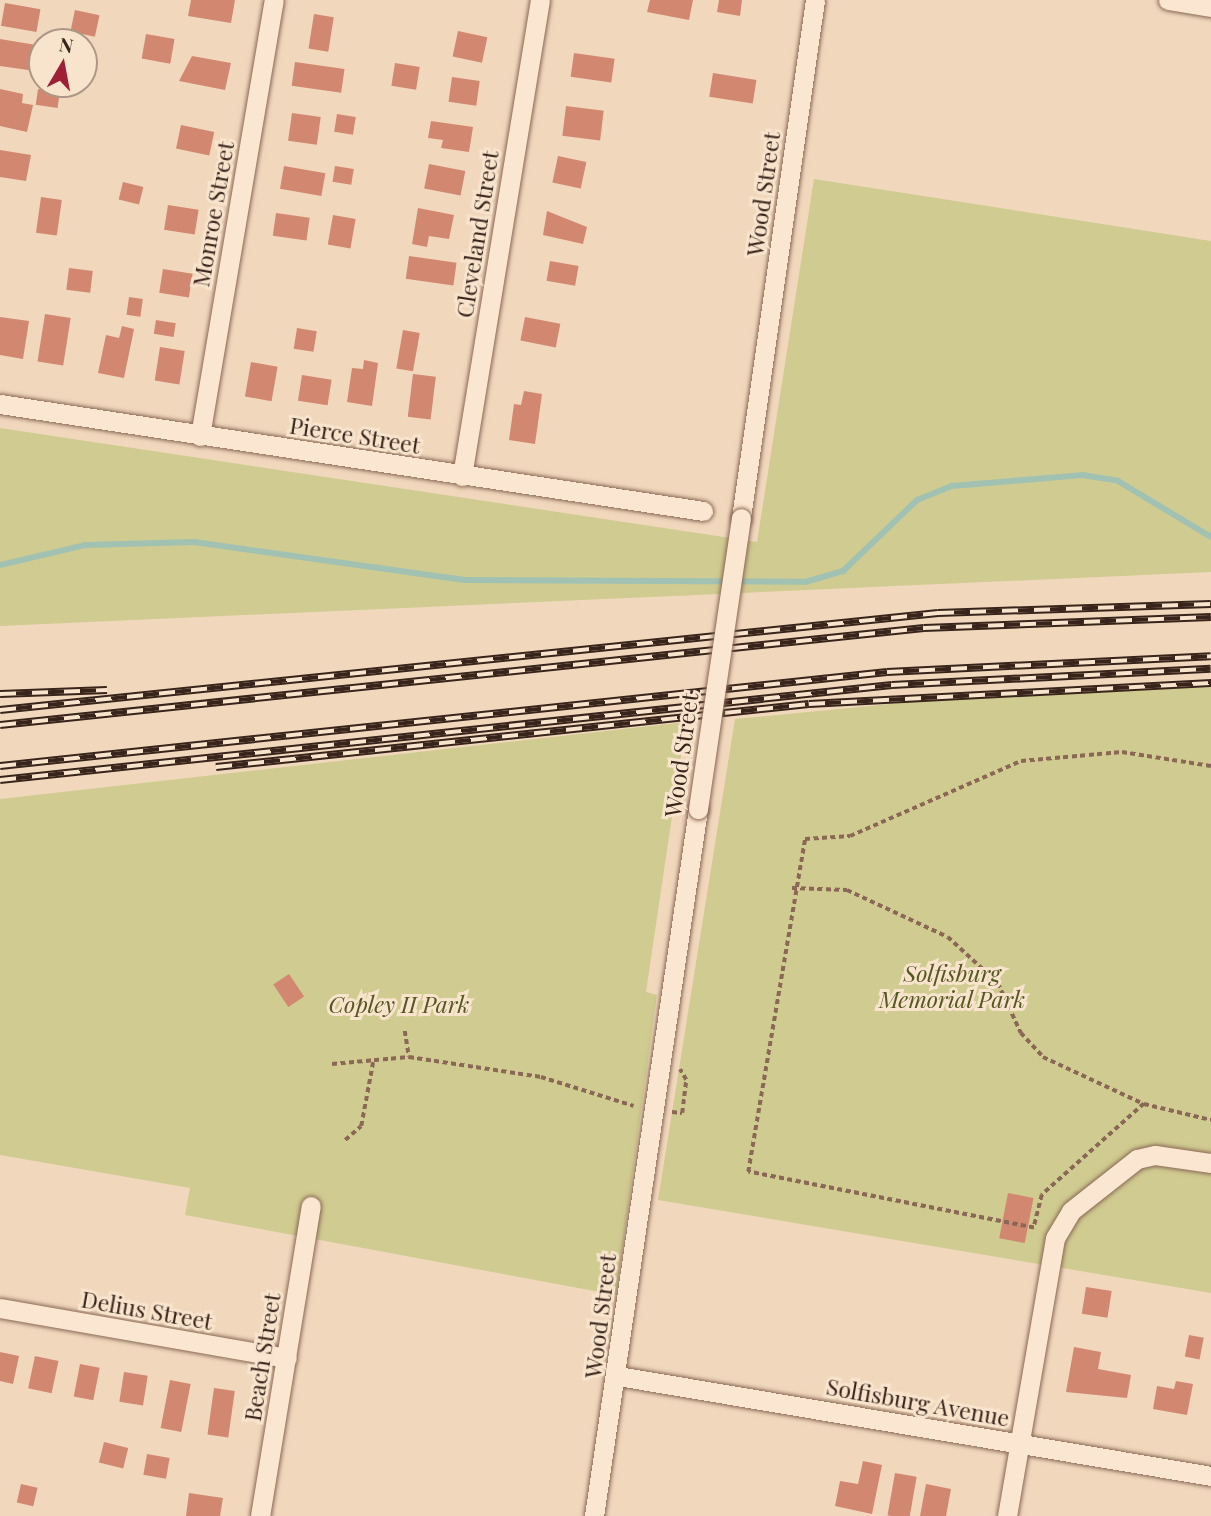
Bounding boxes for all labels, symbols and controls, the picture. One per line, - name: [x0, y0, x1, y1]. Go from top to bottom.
- north arrow: [28, 28, 98, 98]
- text: N: [57, 30, 75, 58]
- street label: Wood Street: [741, 130, 785, 258]
- street label: Monroe Street: [187, 139, 239, 289]
- street label: Cleveland Street: [450, 148, 504, 320]
- street label: Pierce Street: [288, 411, 422, 459]
- street label: Wood Street: [659, 691, 703, 819]
- park label: Solfisburg Memorial Park: [878, 959, 1026, 1013]
- park label: Copley II Park: [329, 990, 469, 1018]
- street label: Wood Street: [579, 1252, 621, 1380]
- street label: Delius Street: [79, 1285, 215, 1335]
- street label: Beach Street: [238, 1291, 286, 1423]
- street label: Solfisburg Avenue: [824, 1372, 1012, 1432]

